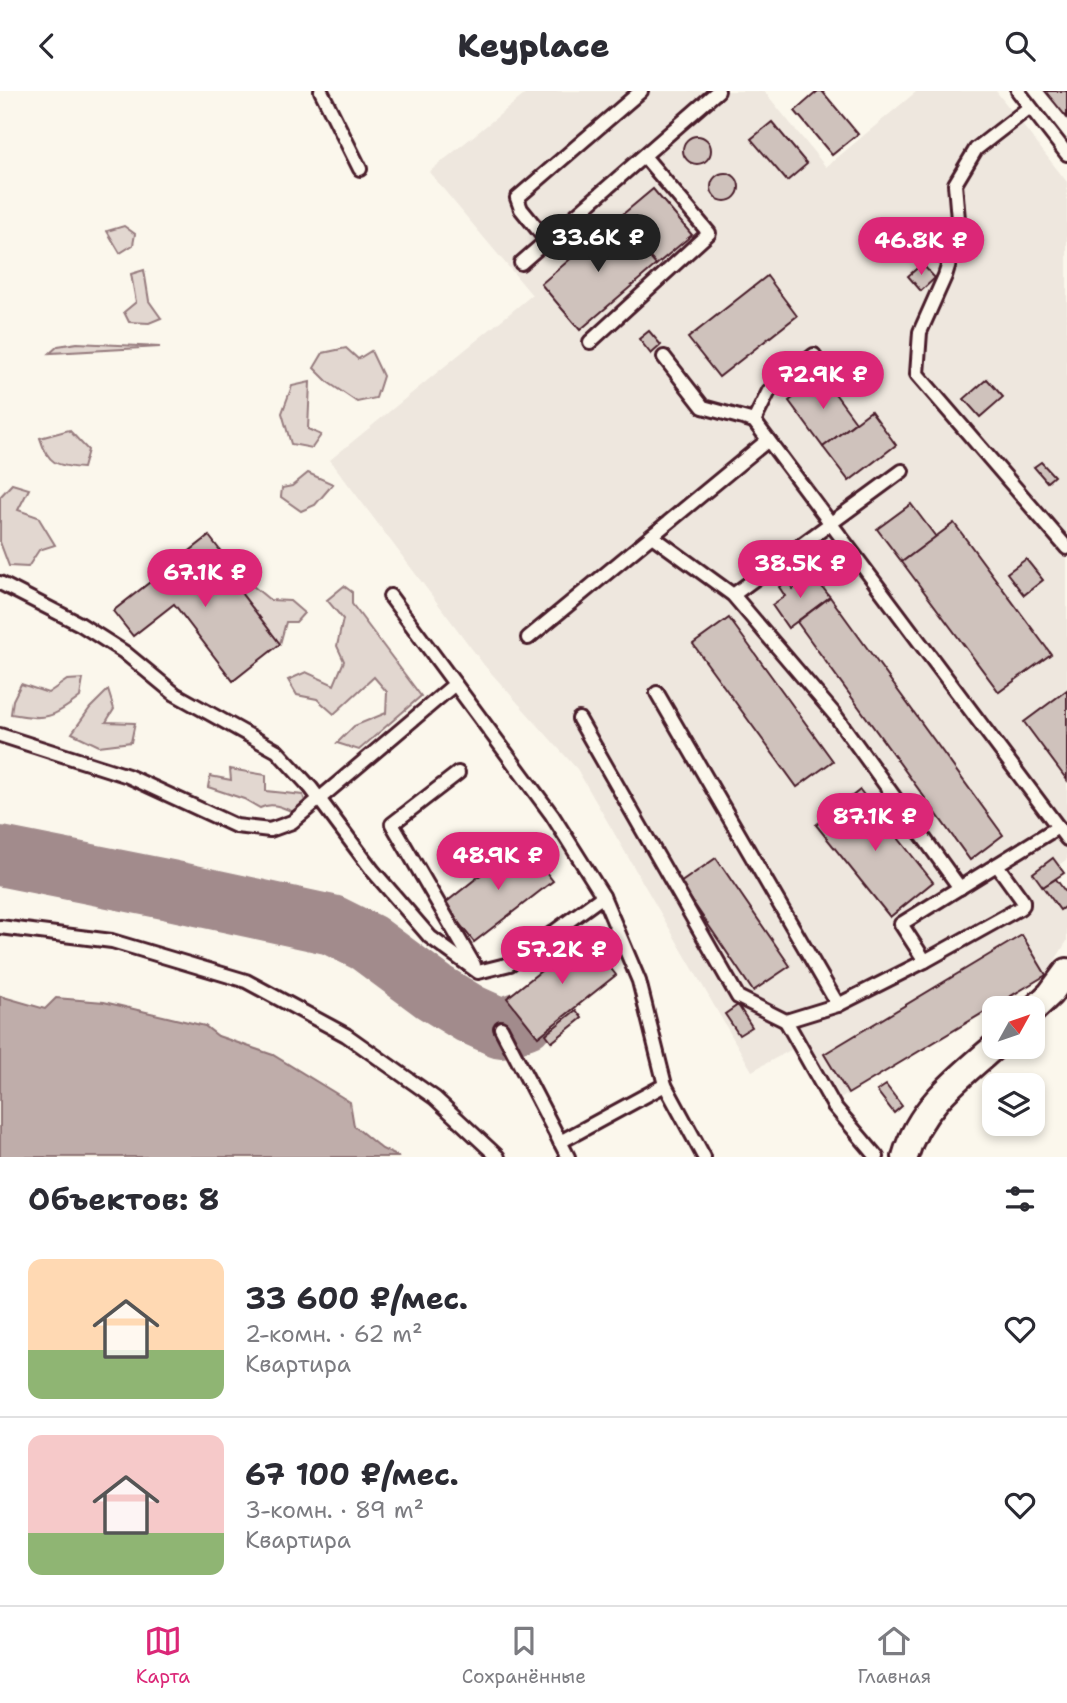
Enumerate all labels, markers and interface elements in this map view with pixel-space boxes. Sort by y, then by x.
text: Keyplace [457,24,610,67]
icon: back [28,27,66,65]
icon: search [1001,27,1039,65]
pin: 33.6K ₽ [533,215,663,274]
pin: 46.8K ₽ [856,218,986,277]
text: 33.6K ₽ [552,222,644,252]
text: 46.8K ₽ [874,225,968,255]
pin: 72.9K ₽ [758,351,888,411]
text: 72.9K ₽ [778,359,868,389]
pin: 38.5K ₽ [735,540,865,600]
text: 38.5K ₽ [754,548,846,578]
pin: 67.1K ₽ [140,549,270,609]
text: 67.1K ₽ [163,557,247,587]
pin: 87.1K ₽ [810,793,940,853]
text: 87.1K ₽ [833,801,917,831]
pin: 48.9K ₽ [433,833,563,892]
text: 48.9K ₽ [453,840,543,870]
pin: 57.2K ₽ [497,927,627,986]
text: 57.2K ₽ [517,934,607,964]
north arrow [982,996,1045,1059]
map controls [982,996,1045,1136]
button: layers [982,1073,1045,1136]
text: Объектов: 8 [28,1179,220,1220]
icon: filters [1001,1180,1039,1218]
text: 33 600 ₽/мес. [245,1278,468,1319]
icon: home [84,1287,168,1371]
icon: heart [1001,1310,1039,1348]
text: 2-комн. · 62 m² [245,1319,423,1349]
text: Квартира [245,1349,351,1379]
text: 67 100 ₽/мес. [245,1454,459,1495]
icon: home [84,1463,168,1547]
icon: heart [1001,1486,1039,1524]
text: 3-комн. · 89 m² [245,1495,424,1525]
text: Квартира [245,1525,351,1555]
tab: Карта [136,1622,190,1689]
tab: Сохранённые [462,1622,586,1689]
tab: Главная [858,1622,931,1689]

